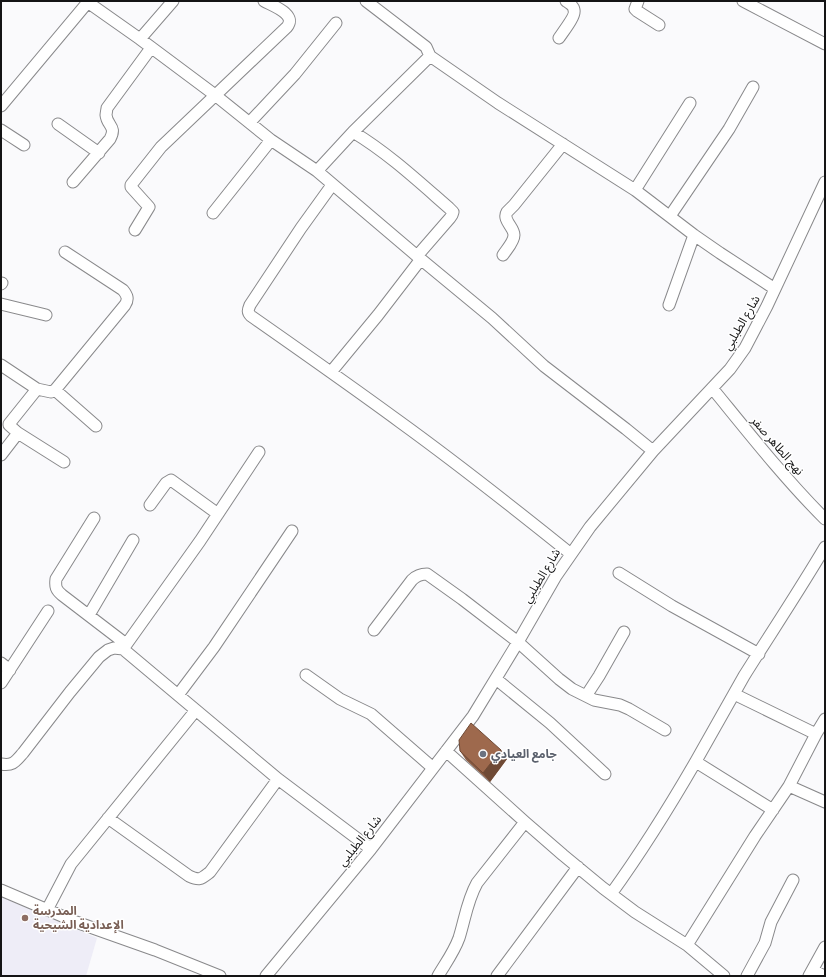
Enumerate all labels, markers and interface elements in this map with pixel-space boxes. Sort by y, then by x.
street label: شارع الطبلبي [719,292,765,354]
street label: نهج الطاهر صفر [746,412,807,479]
street label: شارع الطبلبي [519,545,566,607]
place label: جامع العيادي [491,746,557,763]
marker: جامع العيادي [478,749,488,759]
street label: شارع الطبلبي [334,812,386,871]
place label: المدرسة الإعدادية الشيحية [33,903,124,934]
marker: المدرسة الإعدادية الشيحية [20,913,30,923]

